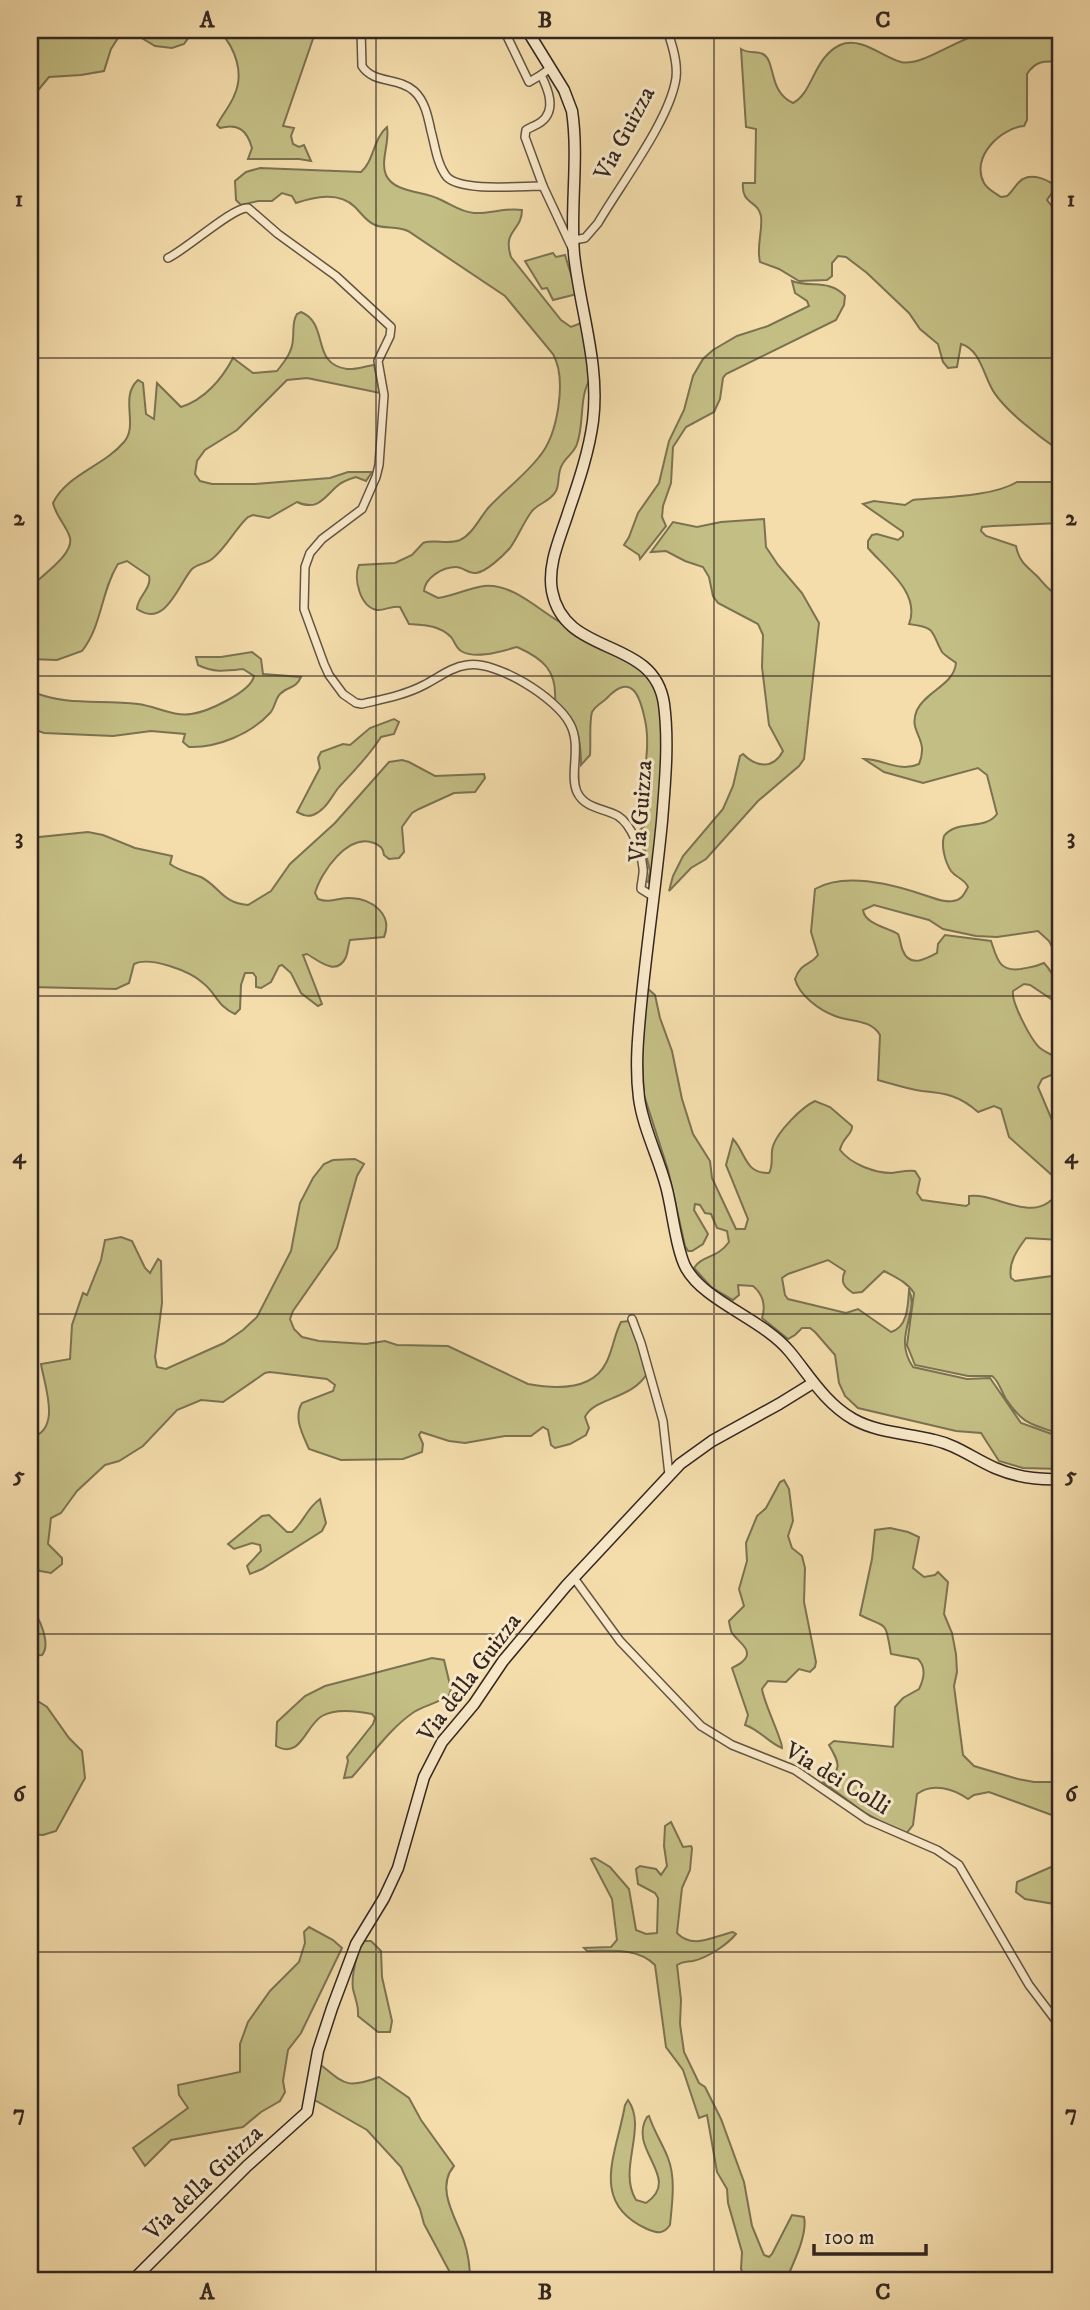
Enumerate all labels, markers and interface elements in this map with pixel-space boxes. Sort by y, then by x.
text: A [199,6,216,35]
text: B [538,6,552,35]
text: C [875,6,891,35]
street label: Via Guizza [587,81,662,186]
text: 1 [15,185,23,214]
text: 1 [1067,185,1075,214]
text: 2 [13,504,25,533]
text: 2 [1065,504,1077,533]
street label: Via Guizza [622,758,660,864]
text: 3 [15,823,23,852]
text: 3 [1067,823,1075,852]
text: 4 [12,1142,27,1171]
text: 4 [1064,1142,1079,1171]
text: 5 [12,1461,25,1490]
text: 5 [1064,1461,1077,1490]
street label: Via della Guizza [411,1607,529,1749]
street label: Via dei Colli [778,1735,896,1822]
text: 6 [13,1780,27,1809]
text: 6 [1065,1780,1079,1809]
text: 7 [13,2099,25,2128]
text: 7 [1065,2099,1077,2128]
street label: Via della Guizza [137,2118,270,2248]
scale bar [814,2212,926,2256]
text: 100 m [824,2225,875,2251]
text: A [199,2278,216,2307]
text: B [538,2278,552,2307]
text: C [875,2278,891,2307]

